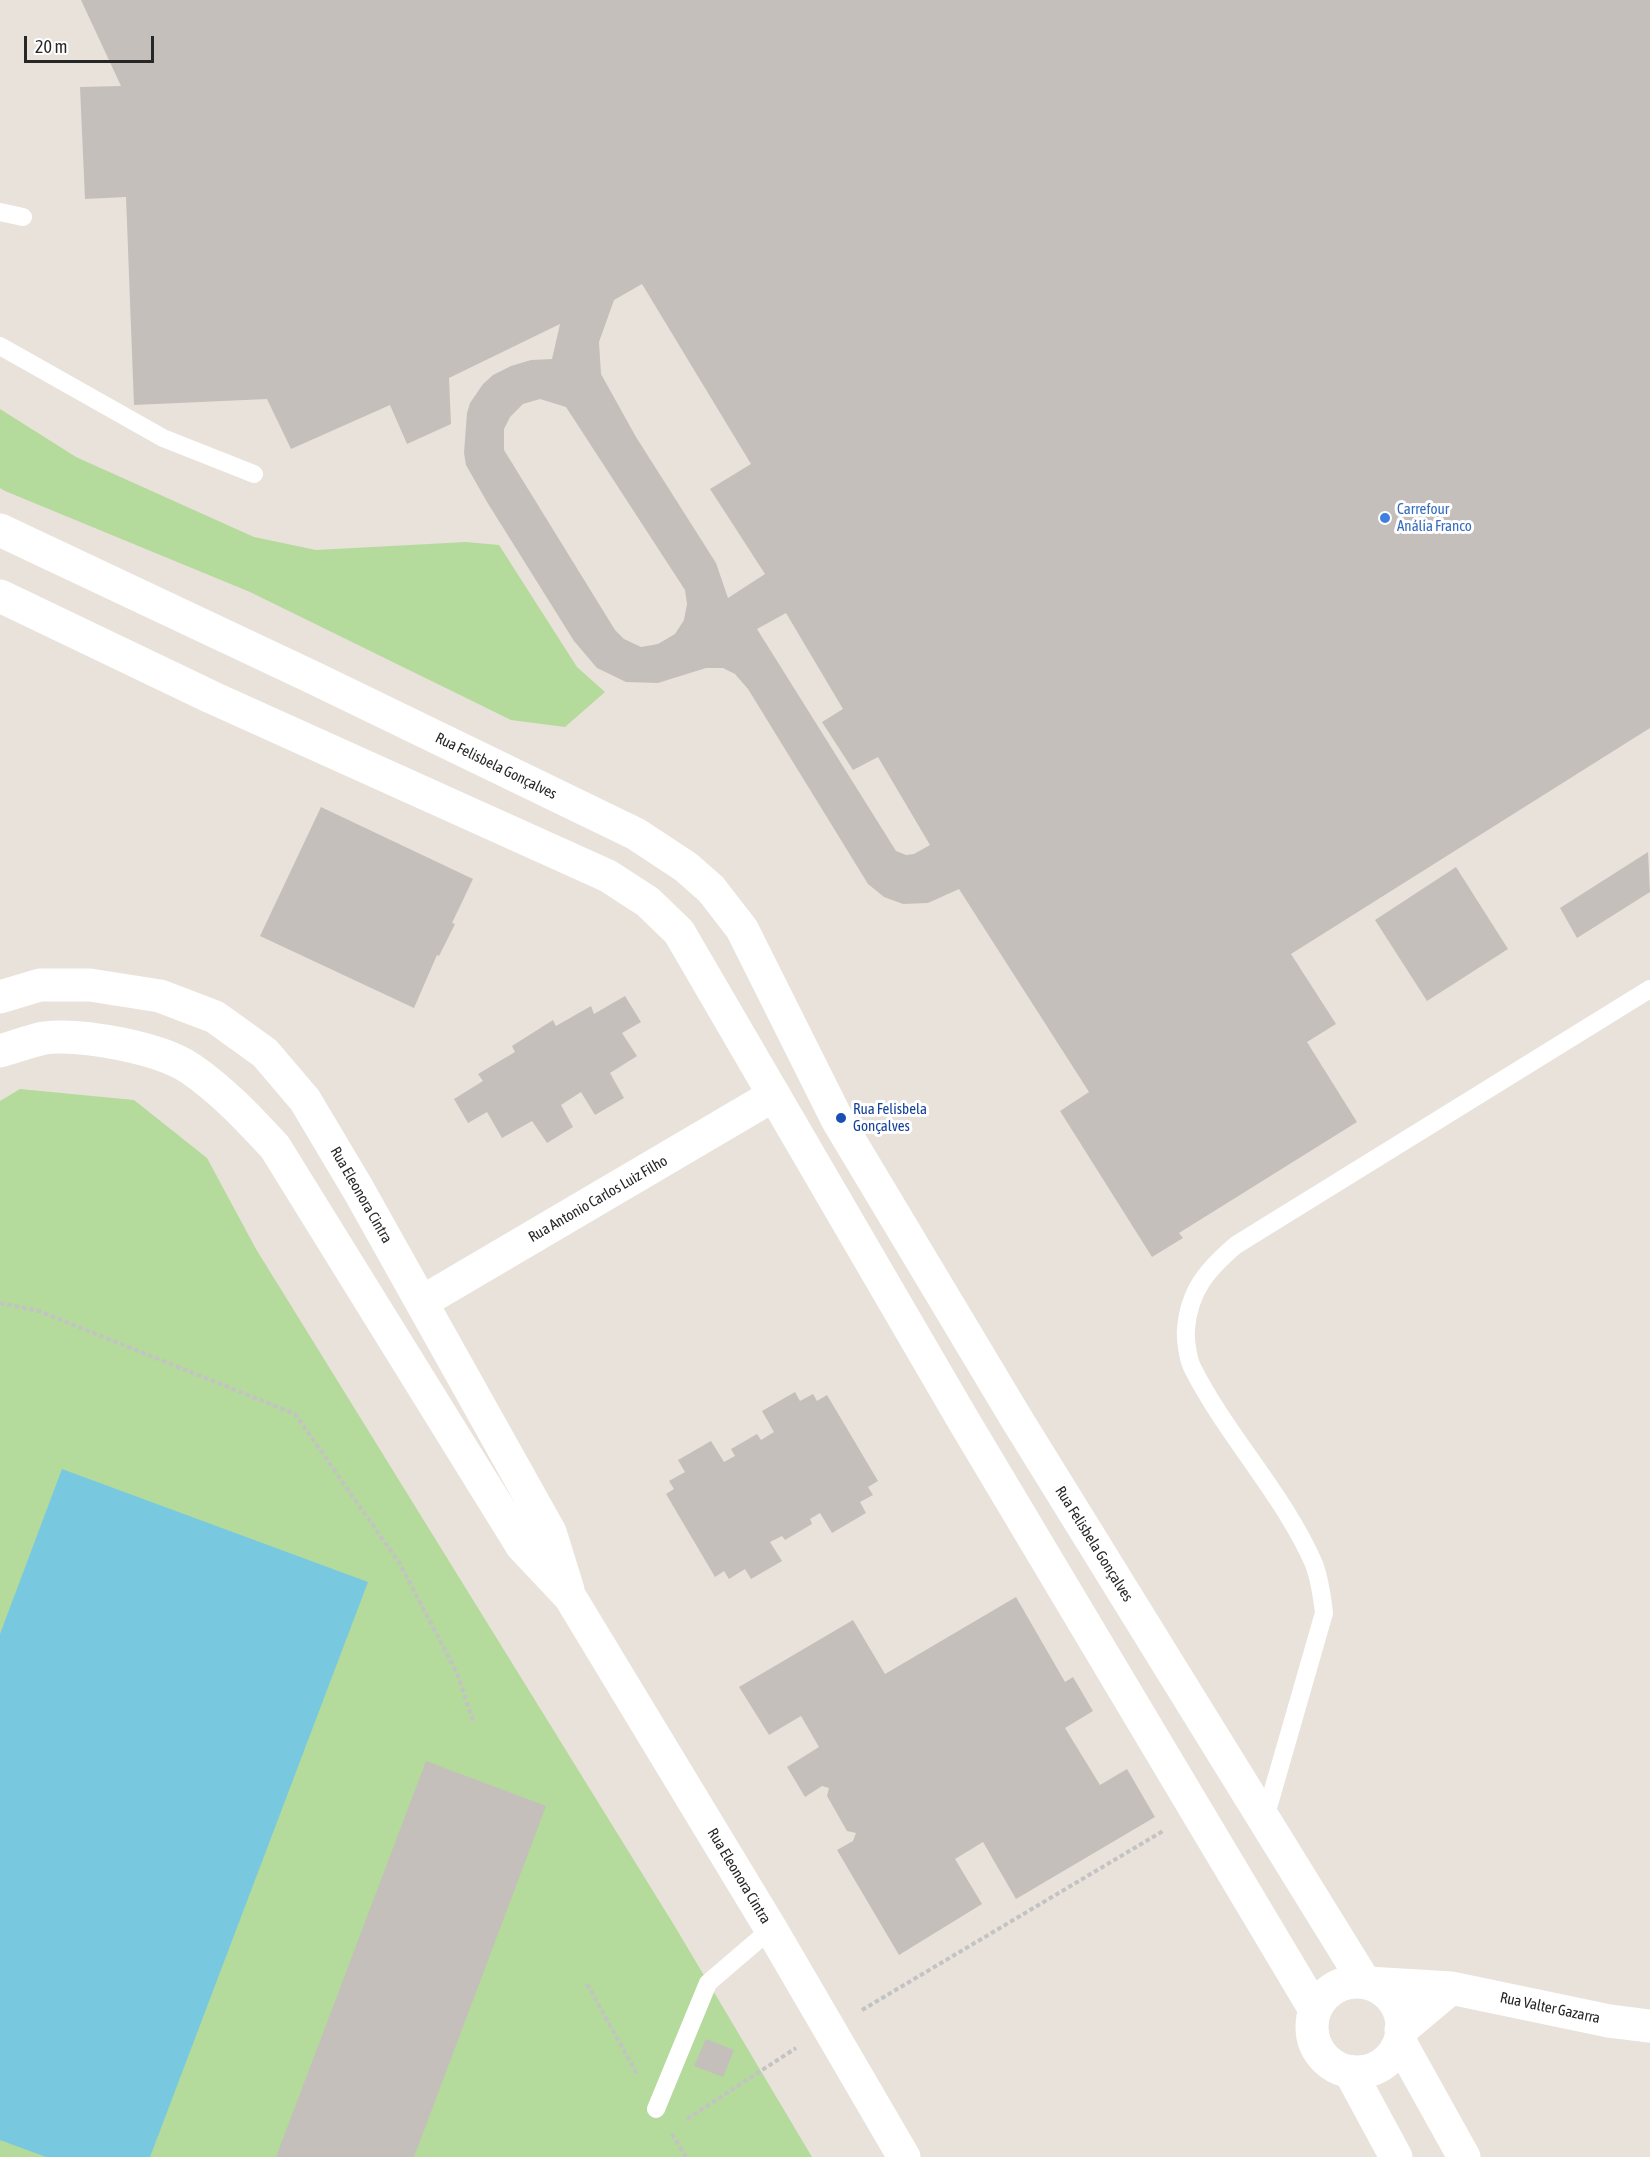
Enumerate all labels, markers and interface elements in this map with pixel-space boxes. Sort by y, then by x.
scale bar [27,24,158,62]
text: 20 m [35,36,67,57]
place label: Carrefour Anália Franco [1397,500,1472,535]
marker: Carrefour Anália Franco [1378,511,1392,525]
street label: Rua Felisbela Gonçalves [432,729,560,803]
place label: Rua Felisbela Gonçalves [853,1100,927,1135]
marker: Rua Felisbela Gonçalves [834,1111,848,1125]
street label: Rua Eleonora Cintra [326,1144,396,1246]
street label: Rua Antonio Carlos Luiz Filho [525,1152,671,1246]
street label: Rua Felisbela Gonçalves [1051,1483,1137,1605]
street label: Rua Eleonora Cintra [703,1825,775,1927]
street label: Rua Valter Gazarra [1498,1989,1602,2027]

